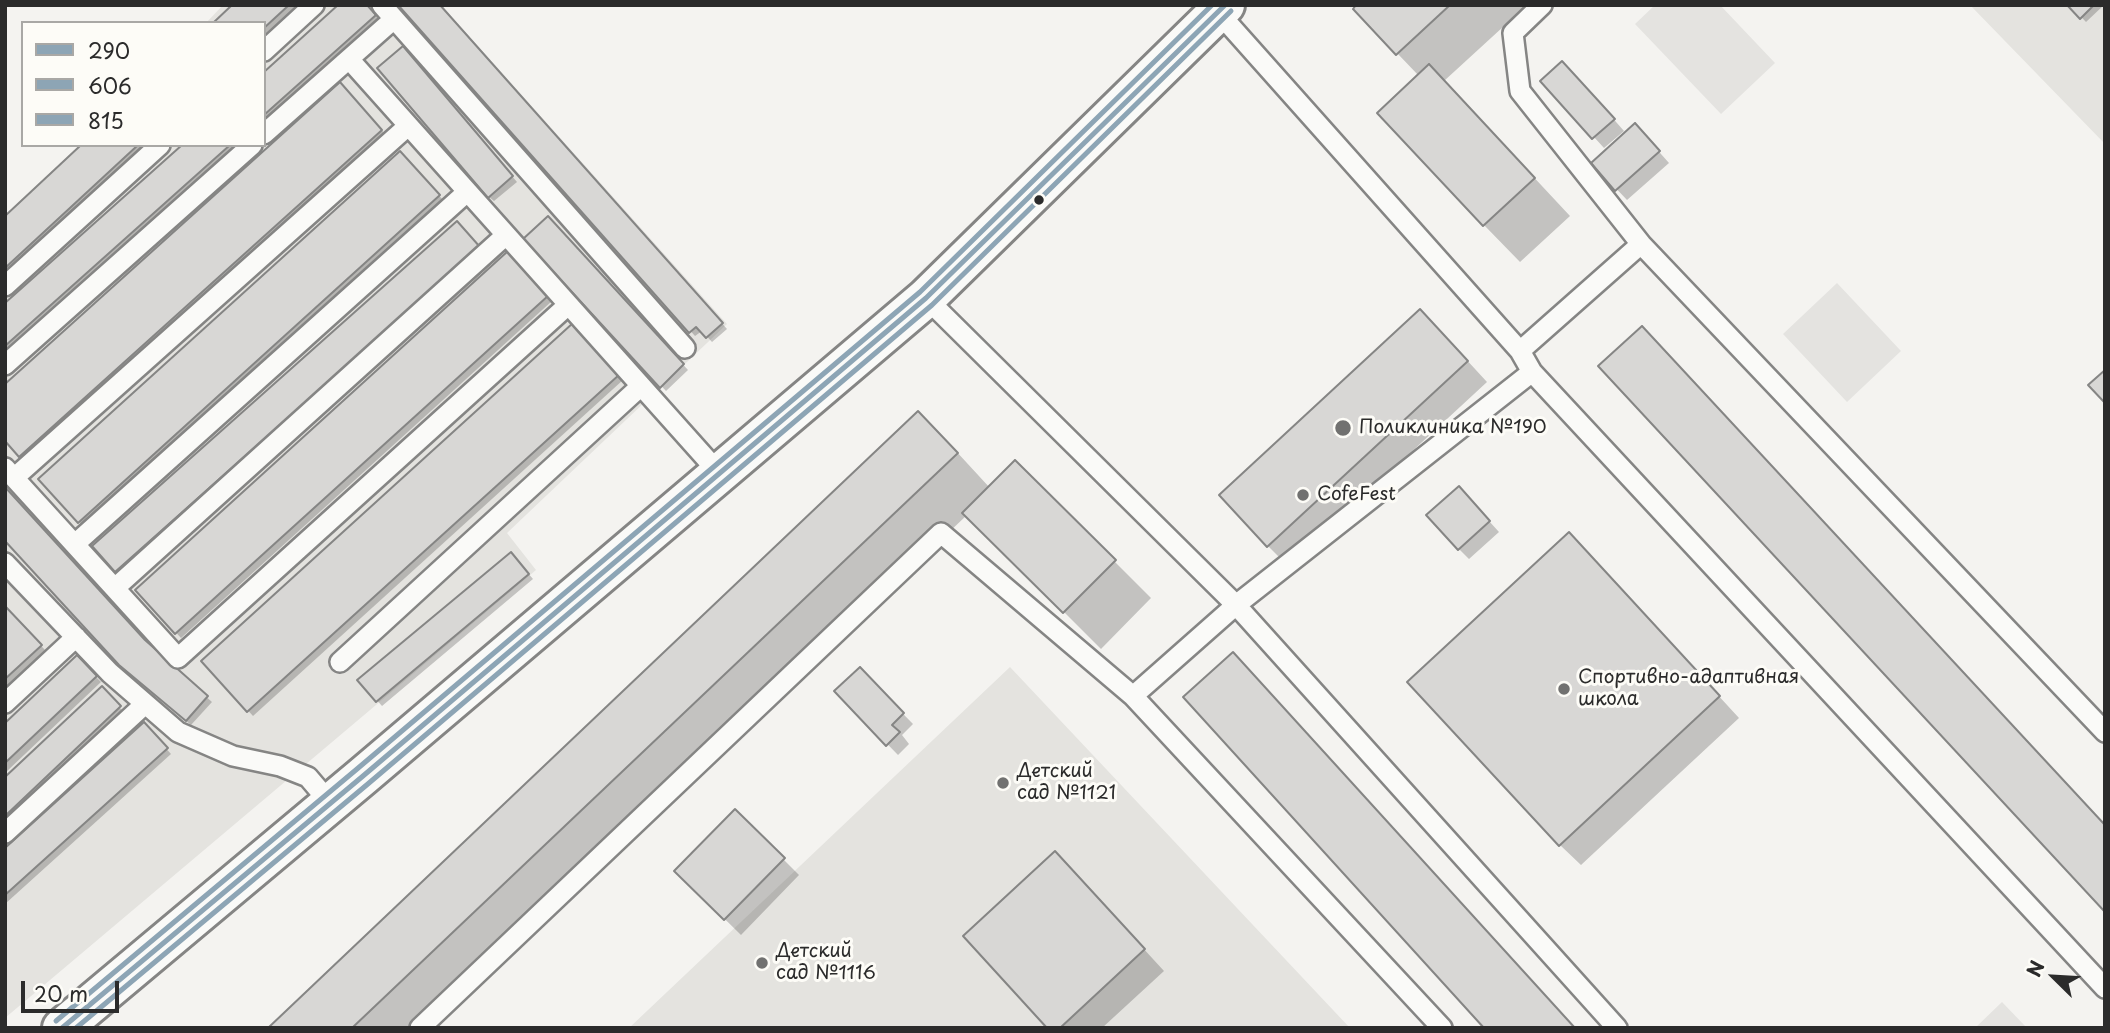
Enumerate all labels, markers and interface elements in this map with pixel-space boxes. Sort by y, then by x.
legend [21,21,266,147]
text: 290 [88,34,130,66]
text: 606 [88,69,132,101]
text: 815 [88,104,124,136]
unlabelled marker [1032,193,1046,207]
place label: Поликлиника №190 [1359,417,1547,439]
marker: Поликлиника №190 [1333,418,1353,438]
place label: CofeFest [1317,484,1396,506]
marker: CofeFest [1295,487,1311,503]
place label: Спортивно-адаптивная школа [1578,667,1799,711]
marker: Спортивно-адаптивная школа [1556,681,1572,697]
place label: Детский сад №1121 [1017,761,1116,805]
marker: Детский сад №1121 [995,775,1011,791]
place label: Детский сад №1116 [776,941,876,985]
north arrow [2019,942,2089,1012]
marker: Детский сад №1116 [754,955,770,971]
text: N [2019,956,2051,981]
scale bar [24,967,122,1011]
text: 20 m [34,977,88,1009]

